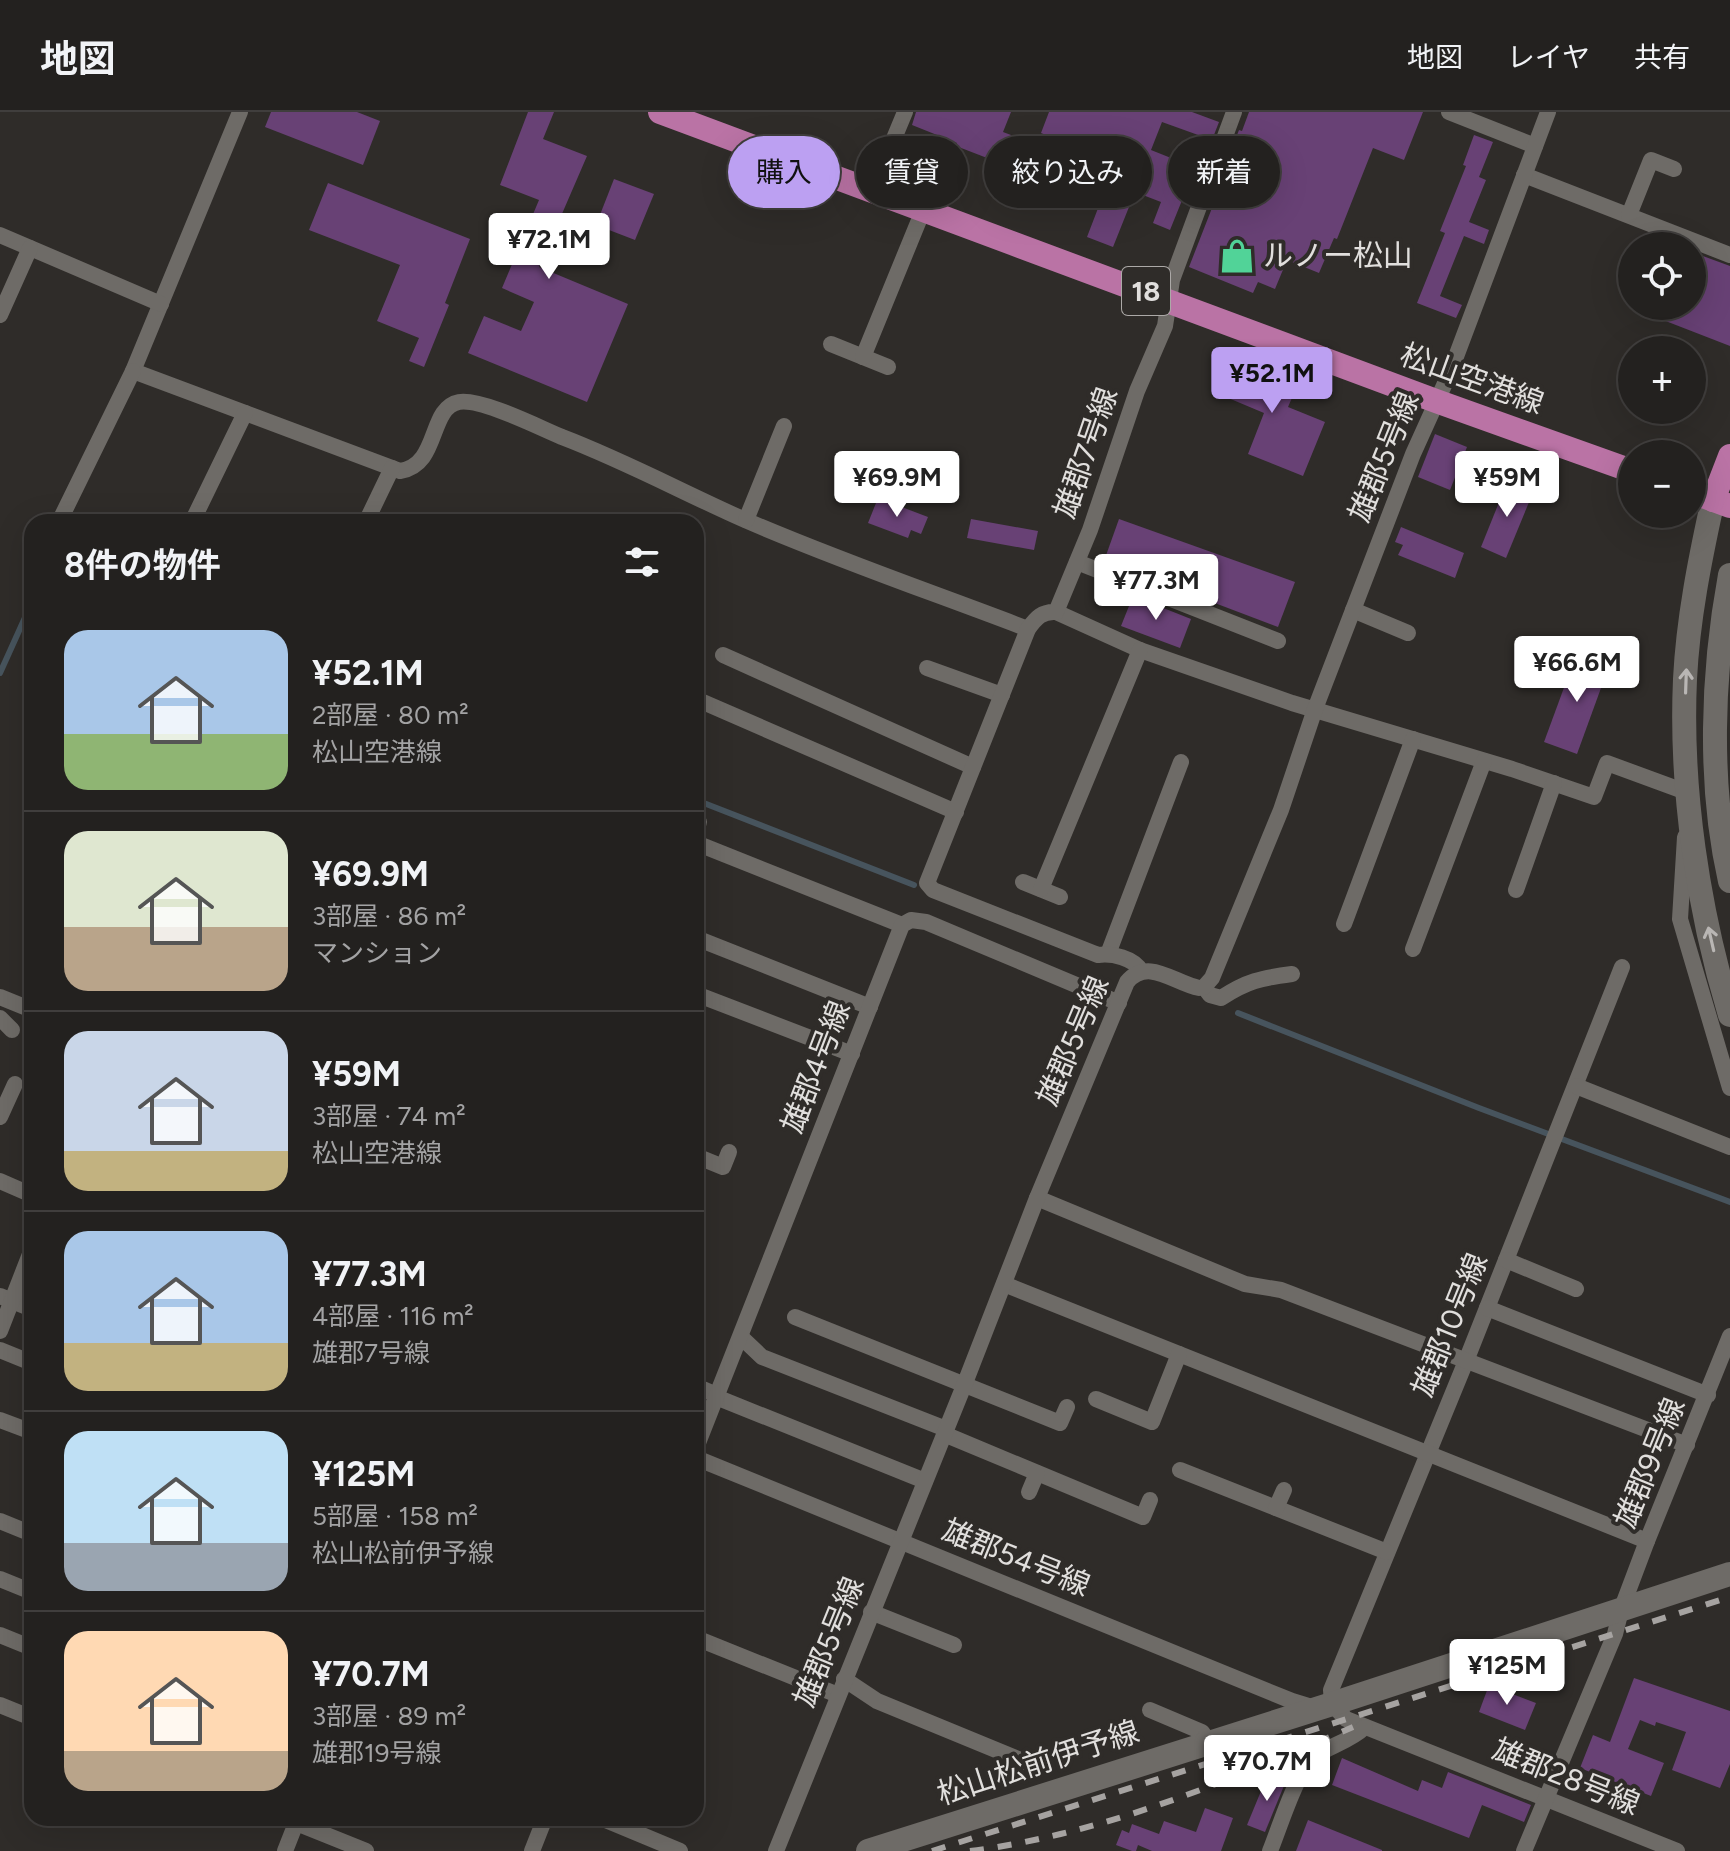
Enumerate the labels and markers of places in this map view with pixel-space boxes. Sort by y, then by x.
pin: ¥72.1M [484,213,614,281]
shop icon: ルノー松山 [1218,237,1256,275]
place label: ルノー松山 [1263,237,1413,274]
pin: ¥52.1M [1207,347,1337,415]
pin: ¥69.9M [832,451,962,519]
pin: ¥59M [1460,451,1554,519]
pin: ¥77.3M [1091,554,1221,622]
pin: ¥66.6M [1512,636,1642,704]
pin: ¥125M [1451,1639,1563,1707]
pin: ¥70.7M [1202,1735,1332,1803]

